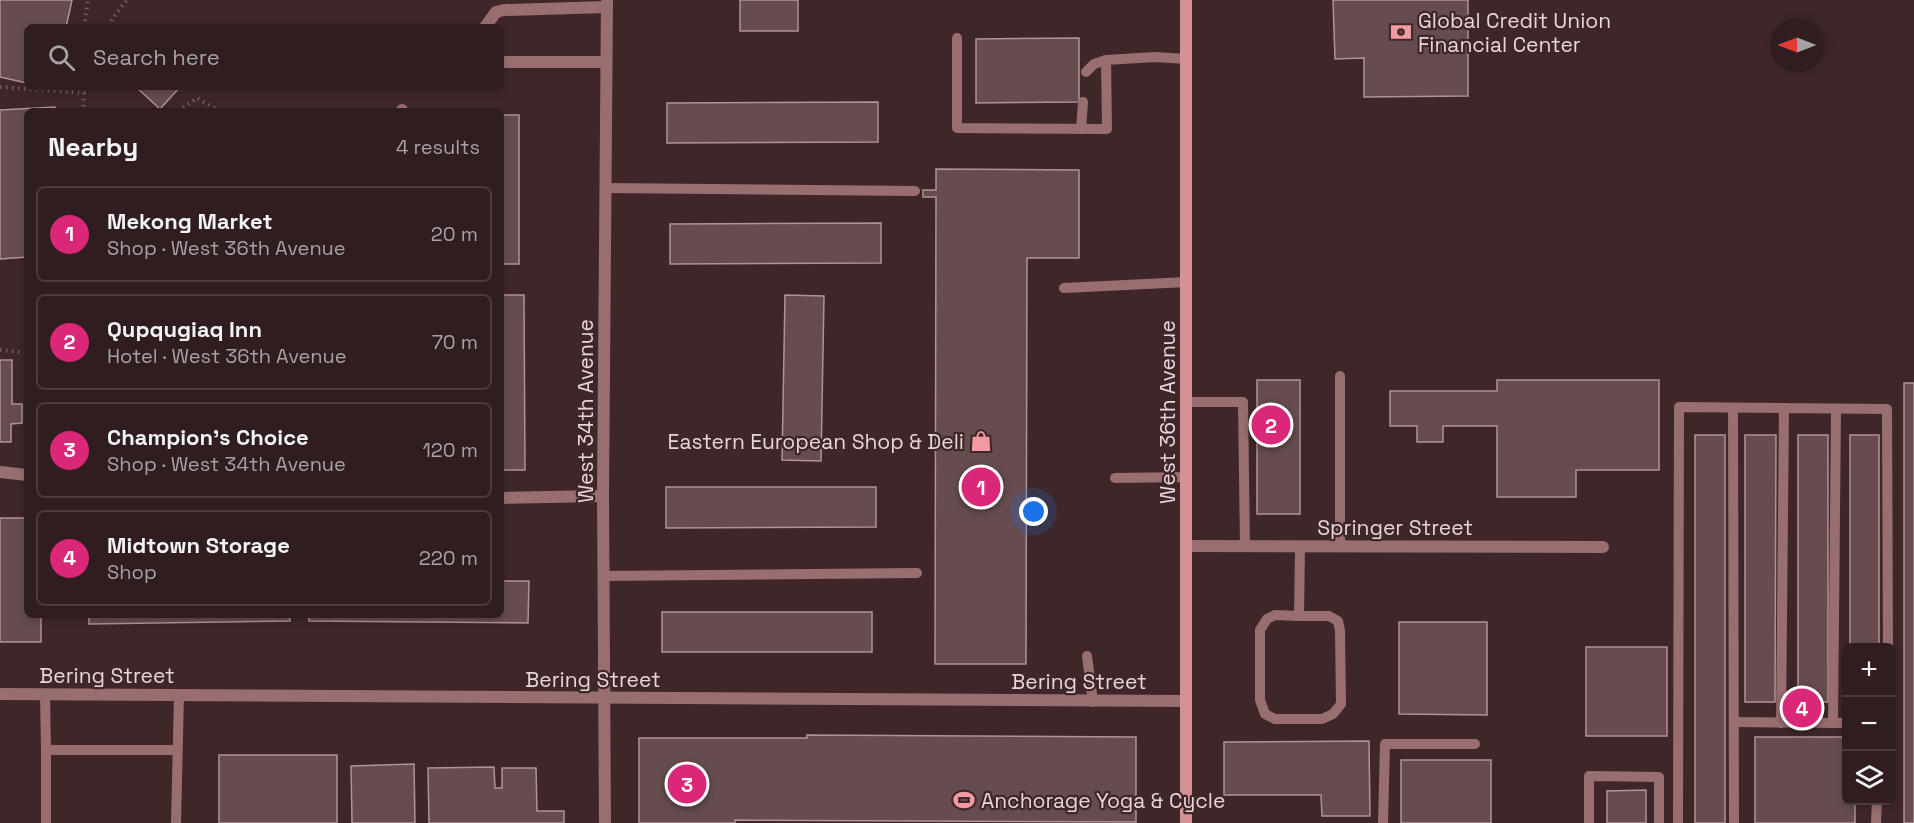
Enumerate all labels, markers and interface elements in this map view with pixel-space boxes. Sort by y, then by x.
place label: Global Credit Union Financial Center [1418,7,1611,58]
north arrow [1770,18,1824,72]
bank icon: Global Credit Union Financial Center [1389,20,1413,44]
search box [24,24,504,90]
icon: search [45,41,78,74]
text: Search here [93,43,220,71]
text: Nearby [48,130,138,164]
text: 4 results [396,134,480,160]
text: Mekong Market [107,207,272,235]
text: 1 [65,221,74,247]
text: 20 m [431,221,478,247]
text: Shop · West 36th Avenue [107,235,346,261]
text: Qupqugiaq Inn [107,315,262,343]
street label: West 34th Avenue [572,319,599,503]
street label: West 36th Avenue [1154,320,1181,504]
text: 2 [64,329,75,355]
text: 70 m [432,329,478,355]
text: Hotel · West 36th Avenue [107,343,347,369]
pin: 2 [1252,402,1290,448]
text: Champion's Choice [107,423,309,451]
place label: Eastern European Shop & Deli [668,428,964,455]
shop icon: Eastern European Shop & Deli [969,429,993,453]
text: 3 [63,437,76,463]
text: 120 m [422,437,478,463]
text: Shop · West 34th Avenue [107,451,346,477]
pin: 1 [962,464,1000,510]
your location [1019,497,1048,526]
street label: Springer Street [1317,514,1473,541]
text: Midtown Storage [107,531,290,559]
text: 4 [63,545,76,571]
text: 220 m [419,545,478,571]
text: Shop [107,559,157,585]
map controls [1842,643,1896,805]
button: + [1842,643,1896,697]
street label: Bering Street [39,662,175,689]
street label: Bering Street [525,666,661,693]
street label: Bering Street [1011,668,1147,695]
pin: 4 [1782,686,1822,730]
button: − [1842,697,1896,751]
button: layers [1842,751,1896,805]
pin: 3 [668,762,706,806]
place label: Anchorage Yoga & Cycle [981,787,1225,814]
sports icon: Anchorage Yoga & Cycle [952,788,976,812]

